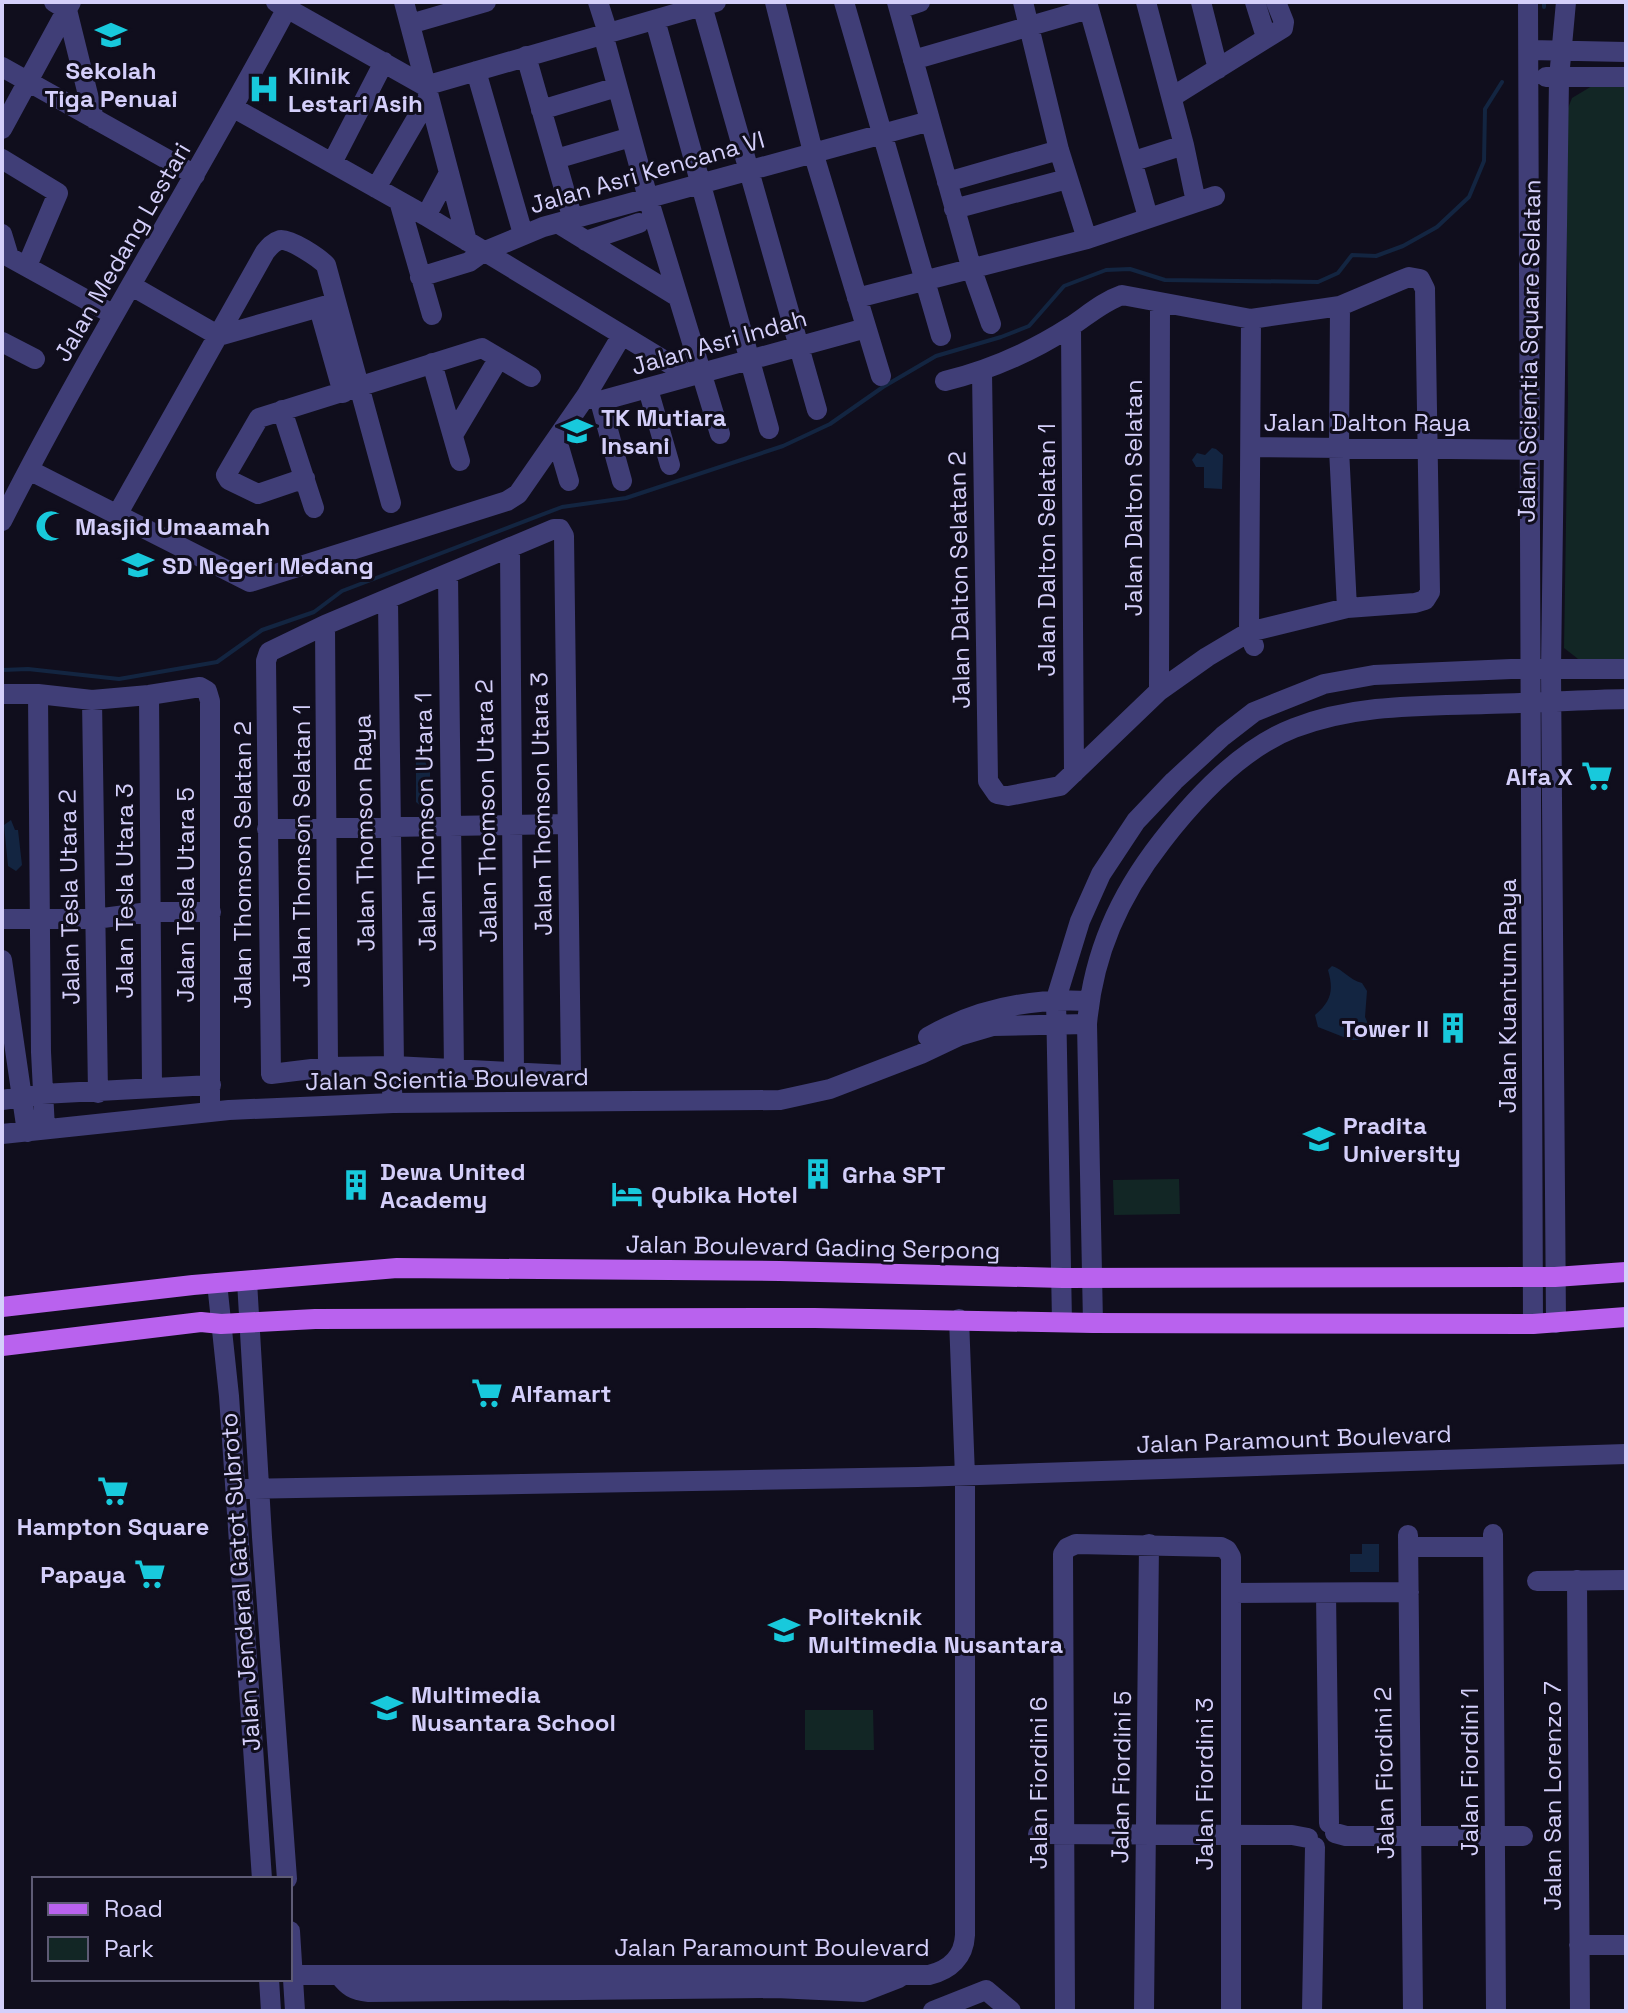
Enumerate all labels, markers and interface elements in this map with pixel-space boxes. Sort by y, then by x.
school or university icon: Sekolah Tiga Penuai [94,18,128,52]
place label: Sekolah Tiga Penuai [44,55,178,114]
place label: Klinik Lestari Asih [288,60,423,119]
hospital icon: Klinik Lestari Asih [247,72,281,106]
street label: Jalan Asri Kencana VI [526,124,768,220]
street label: Jalan Medang Lestari [47,137,197,367]
street label: Jalan Scientia Square Selatan [1511,179,1547,523]
street label: Jalan Asri Indah [628,302,810,382]
street label: Jalan Dalton Selatan [1118,379,1149,617]
place label: TK Mutiara Insani [601,402,727,461]
street label: Jalan Dalton Raya [1263,407,1471,438]
school or university icon: TK Mutiara Insani [560,414,594,448]
street label: Jalan Dalton Selatan 1 [1031,423,1062,677]
street label: Jalan Dalton Selatan 2 [941,451,977,709]
mosque icon: Masjid Umaamah [34,509,68,543]
place label: Masjid Umaamah [75,511,270,542]
school or university icon: SD Negeri Medang [121,548,155,582]
place label: SD Negeri Medang [162,550,374,581]
street label: Jalan Thomson Utara 3 [523,672,559,936]
street label: Jalan Thomson Utara 2 [468,679,504,943]
street label: Jalan Thomson Utara 1 [407,692,443,952]
street label: Jalan Thomson Selatan 1 [286,704,317,988]
street label: Jalan Thomson Raya [346,714,382,952]
street label: Jalan Thomson Selatan 2 [227,721,258,1009]
supermarket icon: Alfa X [1580,759,1614,793]
place label: Alfa X [1506,761,1573,792]
street label: Jalan Tesla Utara 3 [109,783,140,999]
street label: Jalan Tesla Utara 5 [170,787,201,1003]
street label: Jalan Tesla Utara 2 [52,789,86,1005]
street label: Jalan Kuantum Raya [1492,878,1523,1113]
building icon: Tower II [1436,1011,1470,1045]
place label: Tower II [1342,1013,1429,1044]
street label: Jalan Scientia Boulevard [305,1061,589,1097]
place label: Pradita University [1343,1110,1461,1169]
school or university icon: Pradita University [1302,1122,1336,1156]
place label: Dewa United Academy [380,1156,526,1215]
building icon: Grha SPT [801,1157,835,1191]
place label: Grha SPT [842,1159,945,1190]
building icon: Dewa United Academy [339,1168,373,1202]
hotel icon: Qubika Hotel [610,1177,644,1211]
place label: Qubika Hotel [651,1179,798,1210]
street label: Jalan Boulevard Gading Serpong [625,1228,1001,1266]
supermarket icon: Alfamart [470,1376,504,1410]
place label: Alfamart [511,1378,612,1409]
street label: Jalan Jenderal Gatot Subroto [213,1412,267,1752]
street label: Jalan Paramount Boulevard [1136,1418,1452,1460]
supermarket icon: Hampton Square [96,1474,130,1508]
place label: Hampton Square [17,1511,209,1542]
supermarket icon: Papaya [133,1557,167,1591]
place label: Papaya [40,1559,126,1590]
place label: Politeknik Multimedia Nusantara [808,1601,1063,1660]
school or university icon: Politeknik Multimedia Nusantara [767,1613,801,1647]
place label: Multimedia Nusantara School [411,1679,616,1738]
street label: Jalan San Lorenzo 7 [1537,1681,1568,1911]
street label: Jalan Fiordini 2 [1367,1686,1401,1860]
street label: Jalan Fiordini 1 [1454,1688,1485,1856]
street label: Jalan Fiordini 5 [1104,1690,1138,1864]
school or university icon: Multimedia Nusantara School [370,1691,404,1725]
street label: Jalan Fiordini 6 [1023,1696,1054,1870]
street label: Jalan Fiordini 3 [1189,1698,1220,1870]
legend [32,1877,292,1981]
text: Road [104,1893,163,1924]
street label: Jalan Paramount Boulevard [614,1932,930,1963]
text: Park [104,1933,154,1964]

